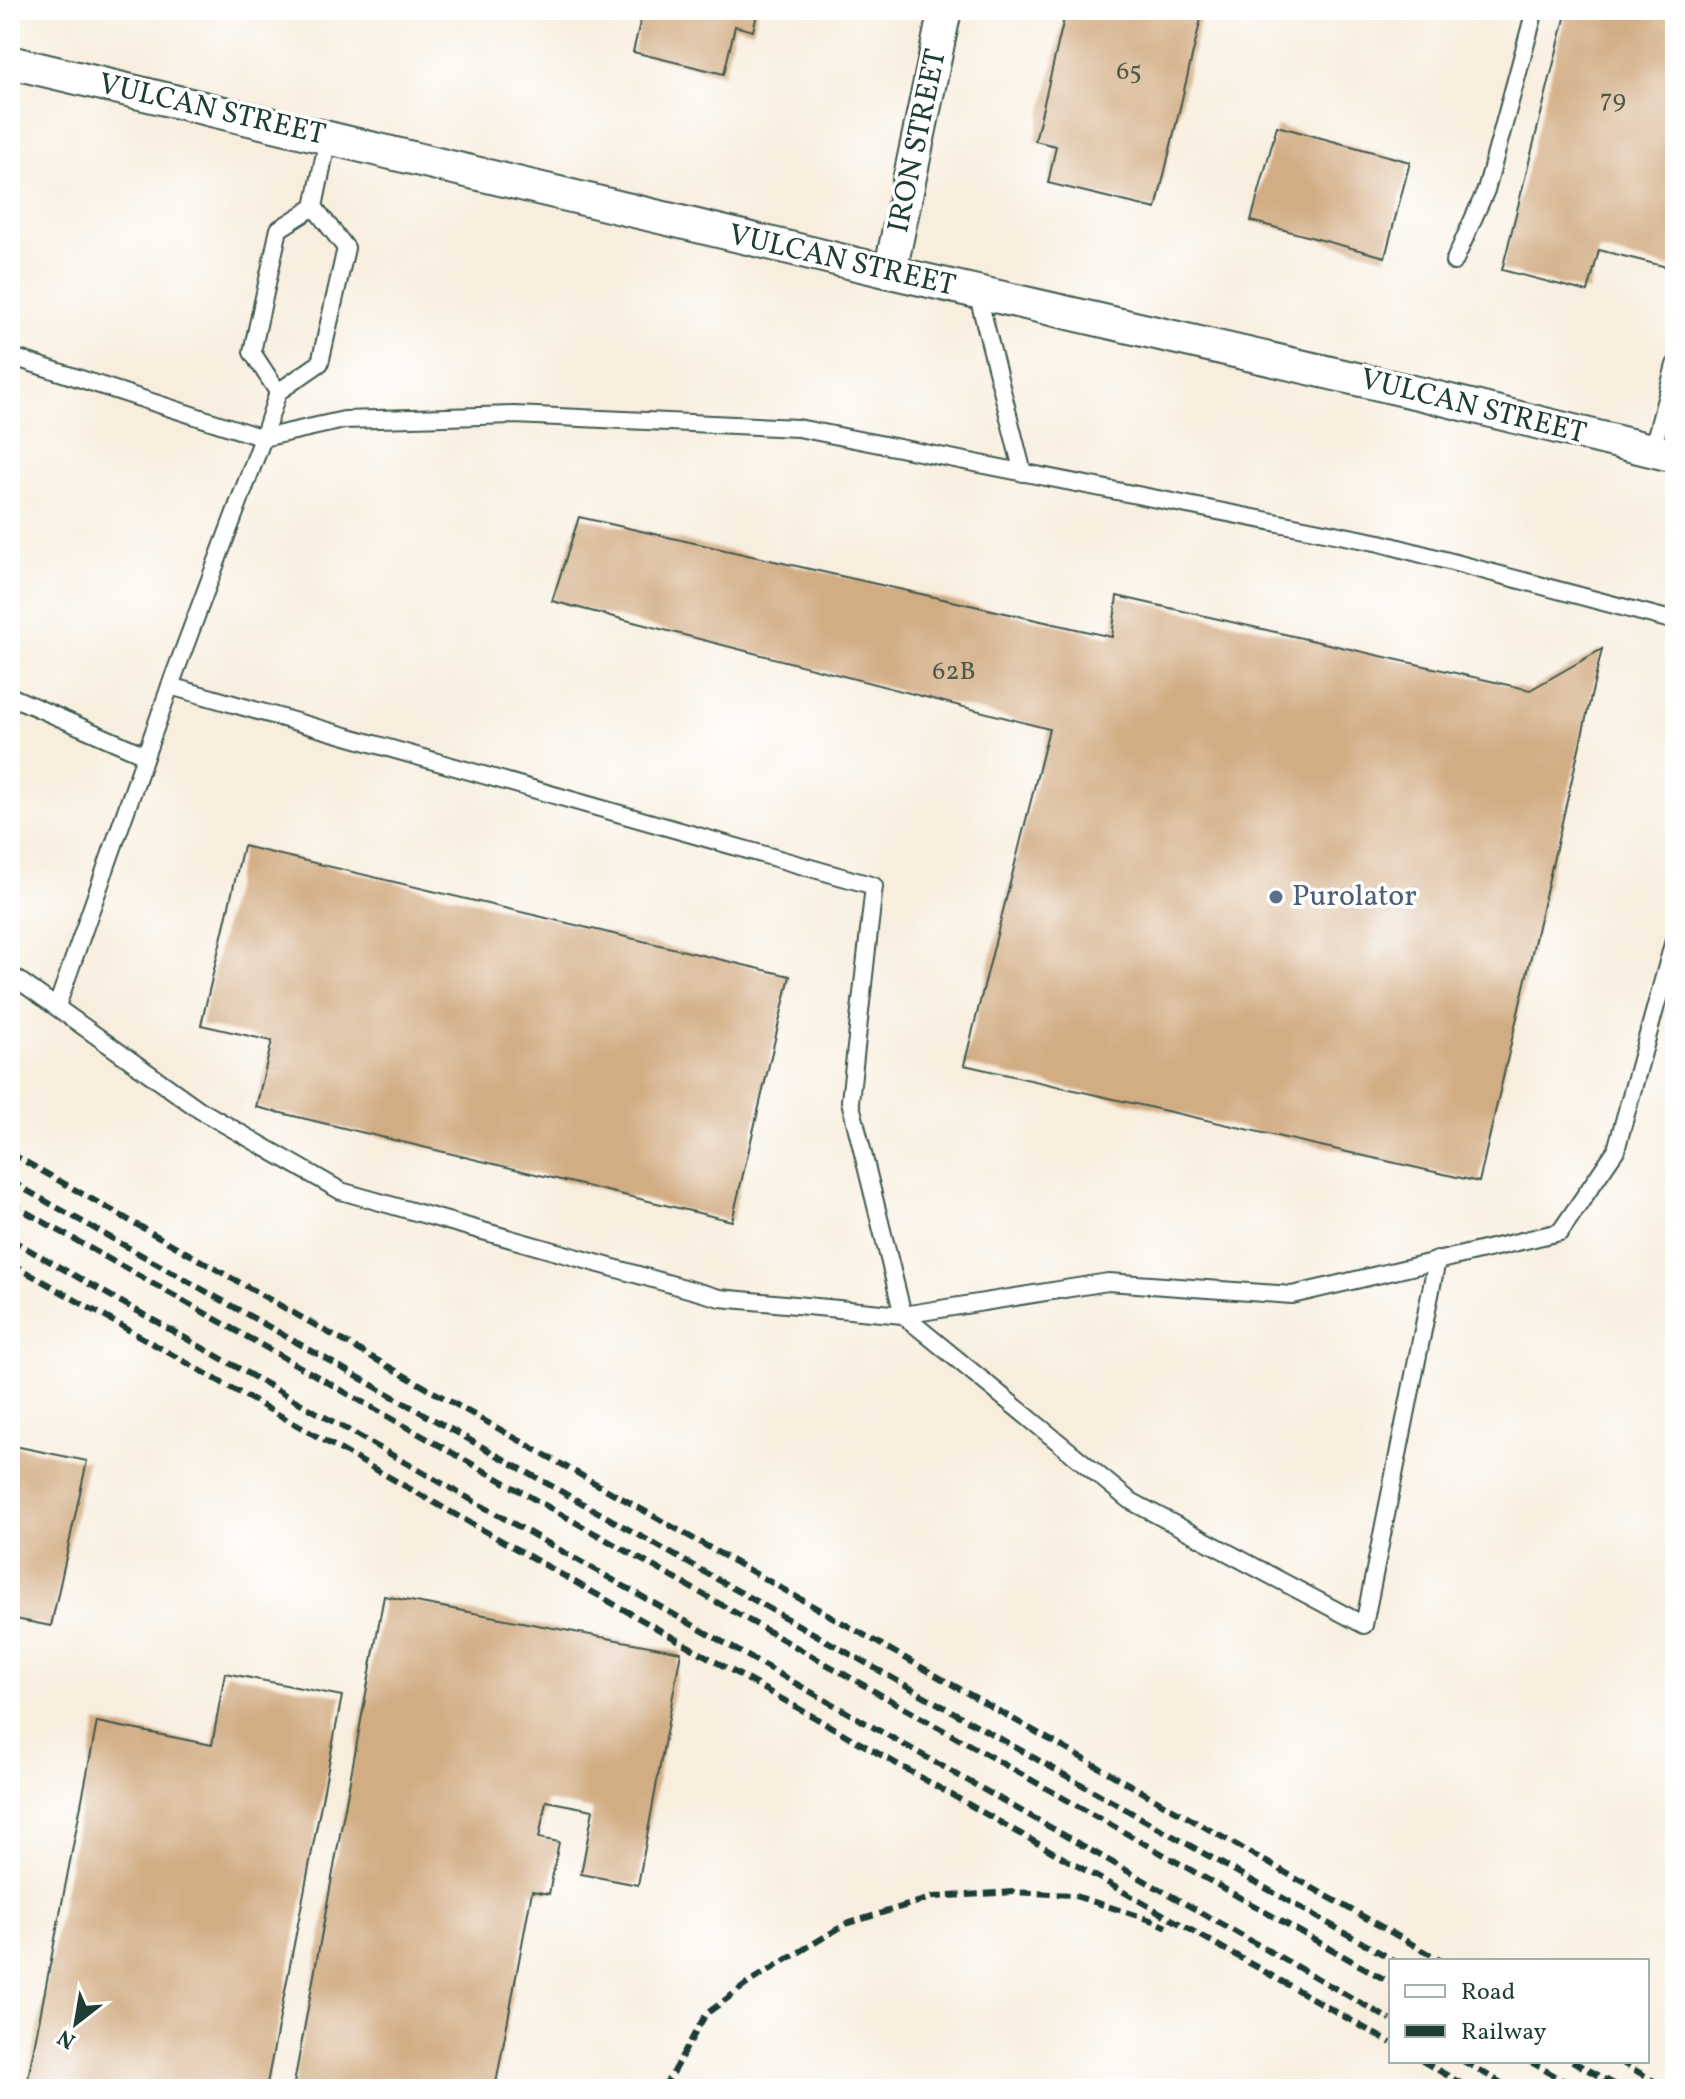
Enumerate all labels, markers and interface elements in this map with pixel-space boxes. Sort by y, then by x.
street label: IRON STREET [878,45,958,237]
house number: 65 [1116,54,1142,90]
street label: VULCAN STREET [94,63,330,157]
house number: 79 [1600,82,1626,118]
street label: VULCAN STREET [724,214,960,308]
street label: VULCAN STREET [1356,359,1590,455]
house number: 62B [932,654,976,690]
place label: Purolator [1292,876,1417,918]
marker: Purolator [1267,888,1285,906]
legend [1389,1959,1649,2063]
text: Road [1461,1976,1515,2010]
north arrow [36,1983,116,2063]
text: Railway [1461,2016,1547,2050]
text: N [52,2021,82,2055]

